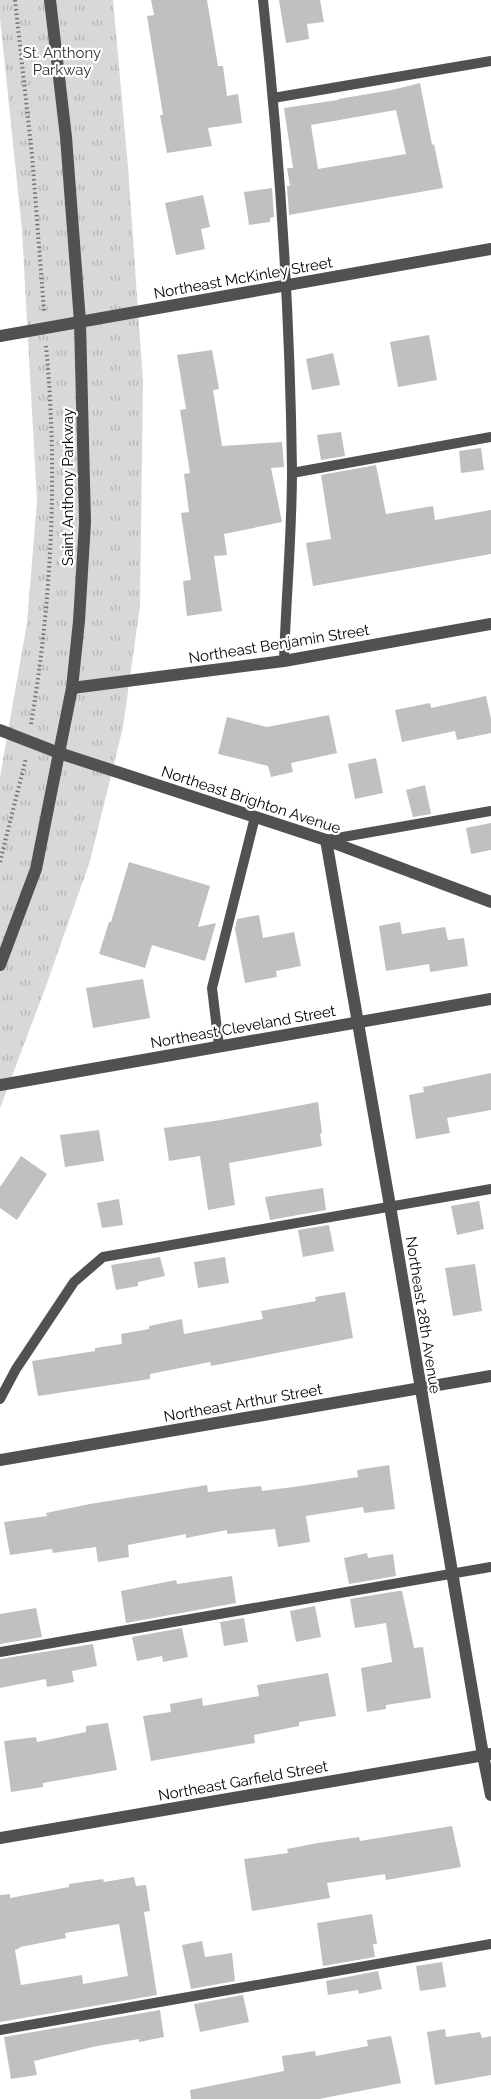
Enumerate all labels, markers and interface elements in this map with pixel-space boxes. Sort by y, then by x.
park label: St. Anthony Parkway [23,44,101,79]
street label: Northeast McKinley Street [152,253,334,303]
street label: Saint Anthony Parkway [59,408,77,566]
street label: Northeast Benjamin Street [187,621,371,667]
street label: Northeast Brighton Avenue [159,762,343,838]
street label: Northeast Cleveland Street [149,1002,337,1052]
street label: Northeast 28th Avenue [402,1235,444,1395]
street label: Northeast Arthur Street [162,1380,324,1426]
street label: Northeast Garfield Street [157,1757,329,1805]

